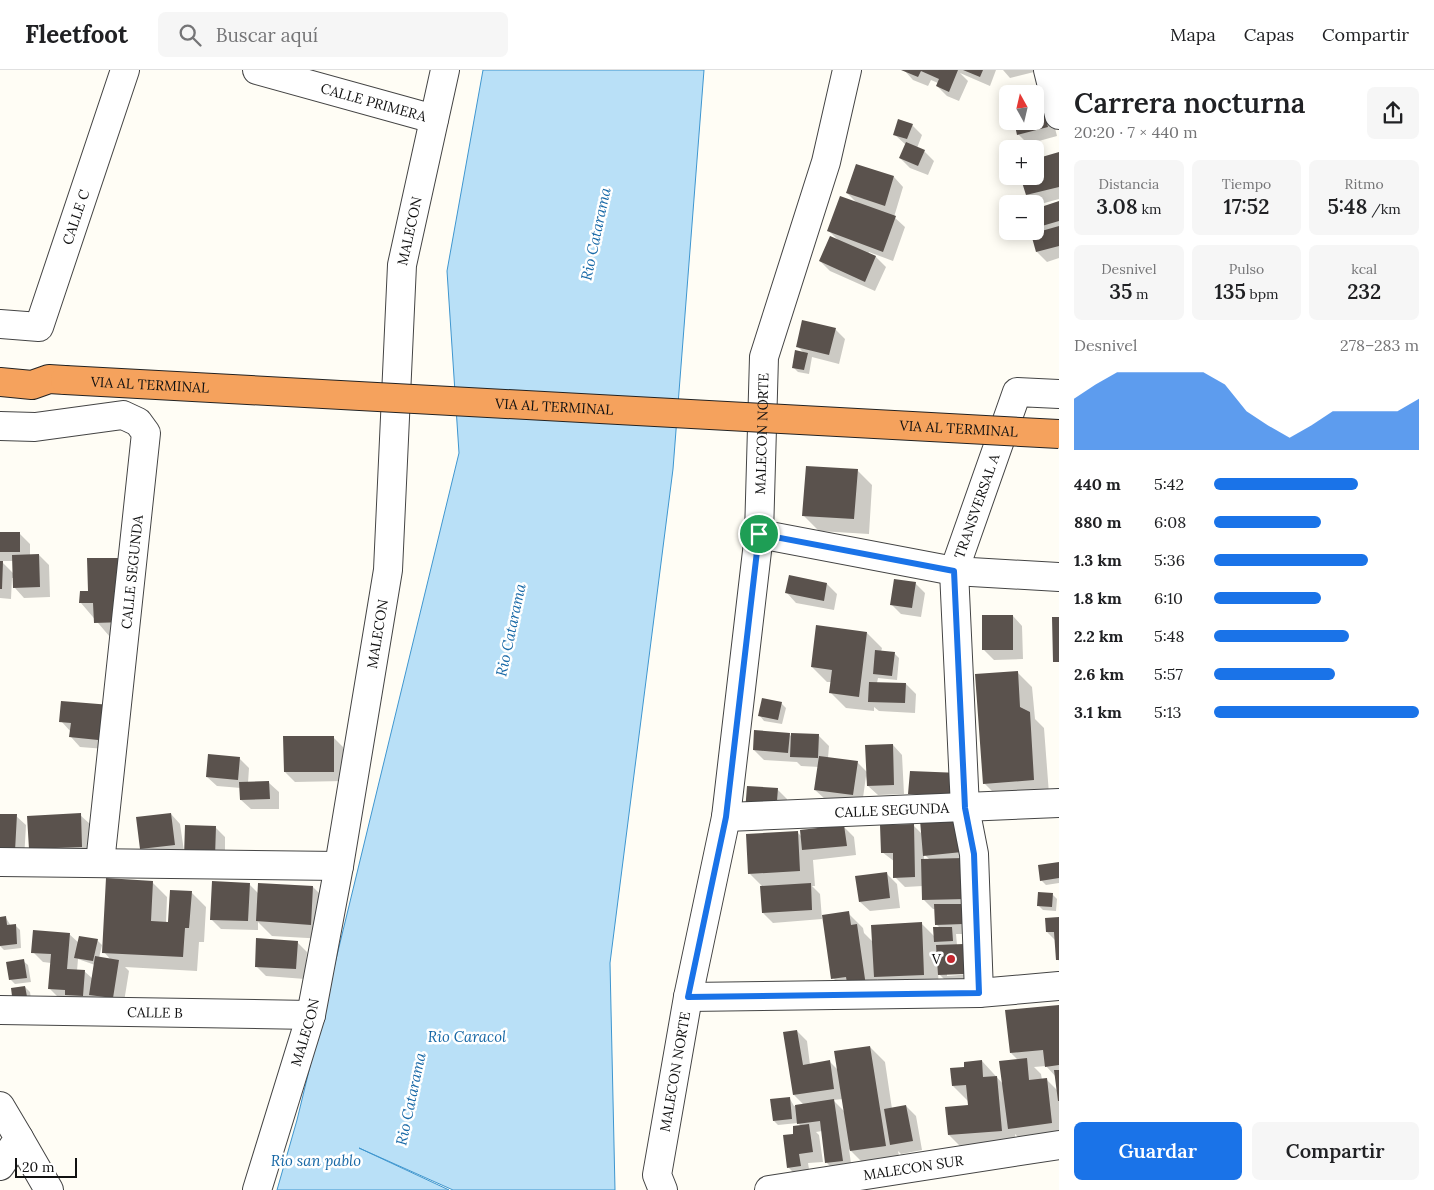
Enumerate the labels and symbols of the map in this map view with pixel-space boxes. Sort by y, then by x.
street label: CALLE PRIMERA [319,79,429,126]
north arrow [999,85,1044,130]
water label: Rio Catarama [576,185,615,282]
street label: CALLE C [58,187,93,247]
street label: MALECON [393,195,426,267]
street label: VIA AL TERMINAL [89,372,209,397]
street label: MALECON NORTE [751,372,773,495]
street label: VIA AL TERMINAL [494,394,614,419]
street label: VIA AL TERMINAL [898,416,1018,441]
street label: TRANSVERSAL A [950,451,1004,561]
pin [738,513,780,555]
street label: CALLE SEGUNDA [117,514,147,630]
water label: Rio Catarama [491,581,530,678]
street label: MALECON [363,598,392,670]
street label: CALLE SEGUNDA [834,799,950,821]
place label: V [931,950,942,968]
marker: V [945,953,957,965]
street label: MALECON [287,996,323,1068]
street label: CALLE B [127,1003,183,1022]
street label: MALECON NORTE [656,1010,694,1133]
water label: Rio Caracol [428,1027,507,1046]
water label: Rio Catarama [391,1050,430,1147]
water label: Rio san pablo [271,1151,361,1170]
street label: MALECON SUR [862,1151,965,1184]
scale bar [15,1155,78,1178]

